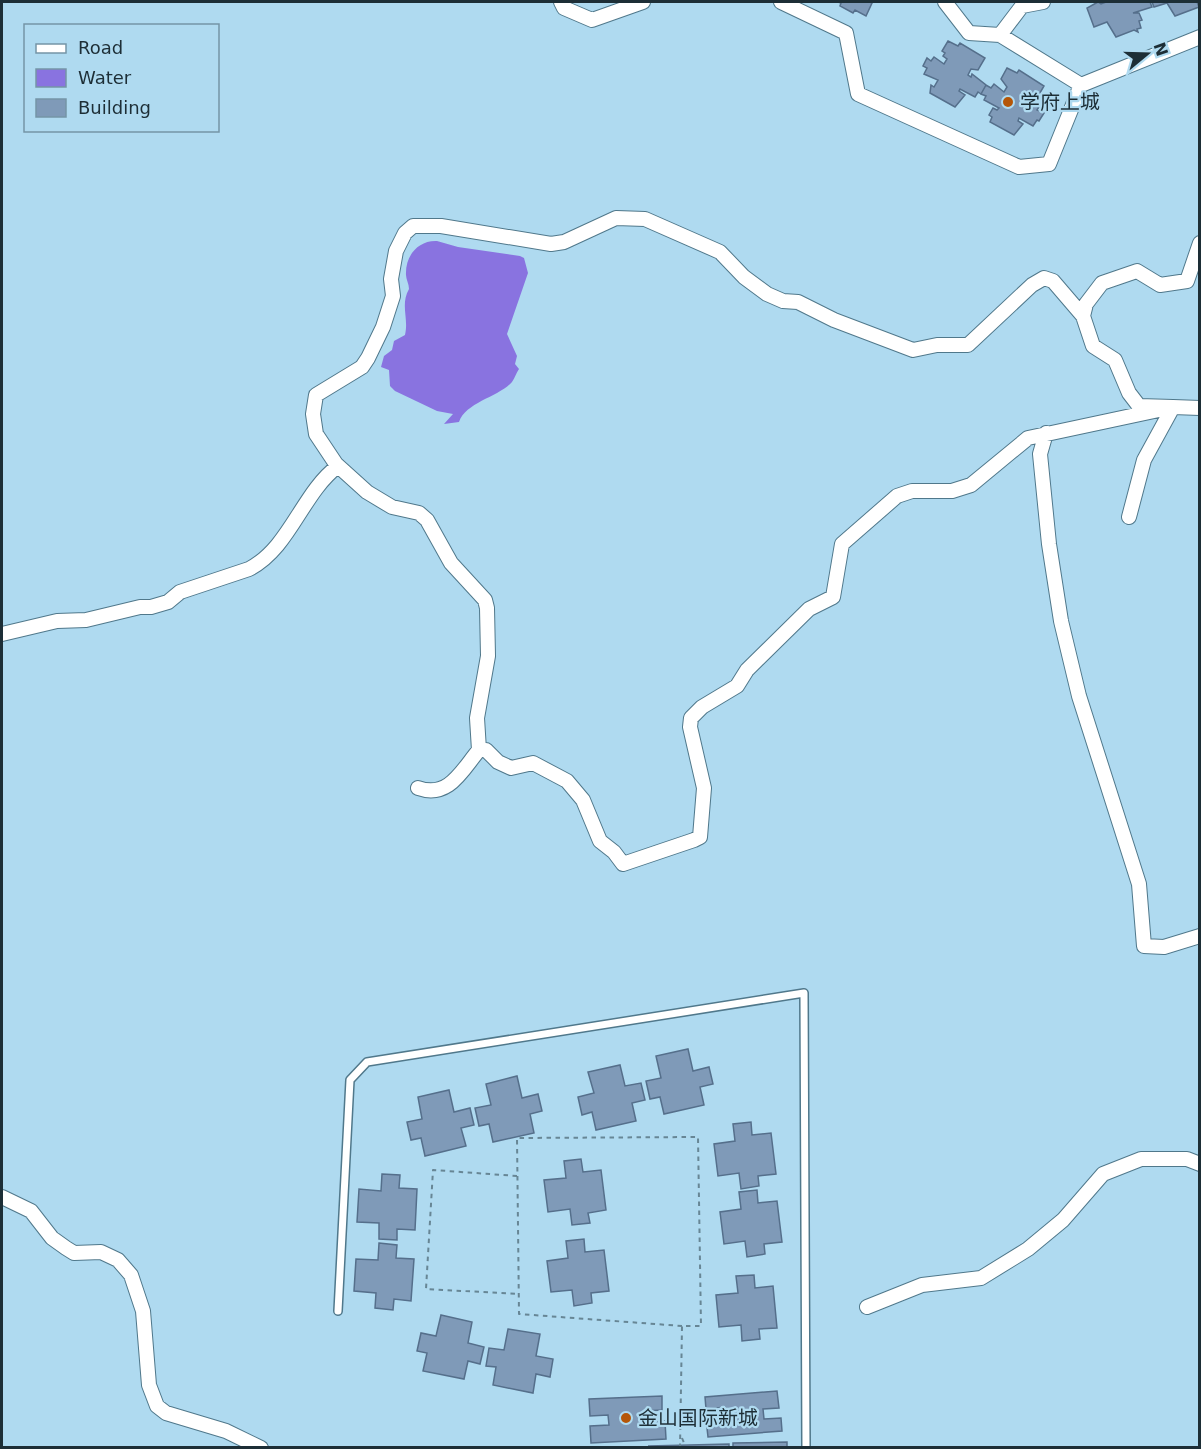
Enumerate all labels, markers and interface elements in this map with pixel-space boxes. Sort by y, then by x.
legend [24,24,219,132]
north arrow [1117,24,1177,84]
text: Road [78,37,123,58]
text: N [1150,40,1172,59]
text: Water [78,67,132,88]
place label: 学府上城 [1020,90,1100,114]
marker: 学府上城 [1001,95,1015,109]
text: Building [78,97,151,118]
place label: 金山国际新城 [638,1406,758,1430]
marker: 金山国际新城 [619,1411,633,1425]

